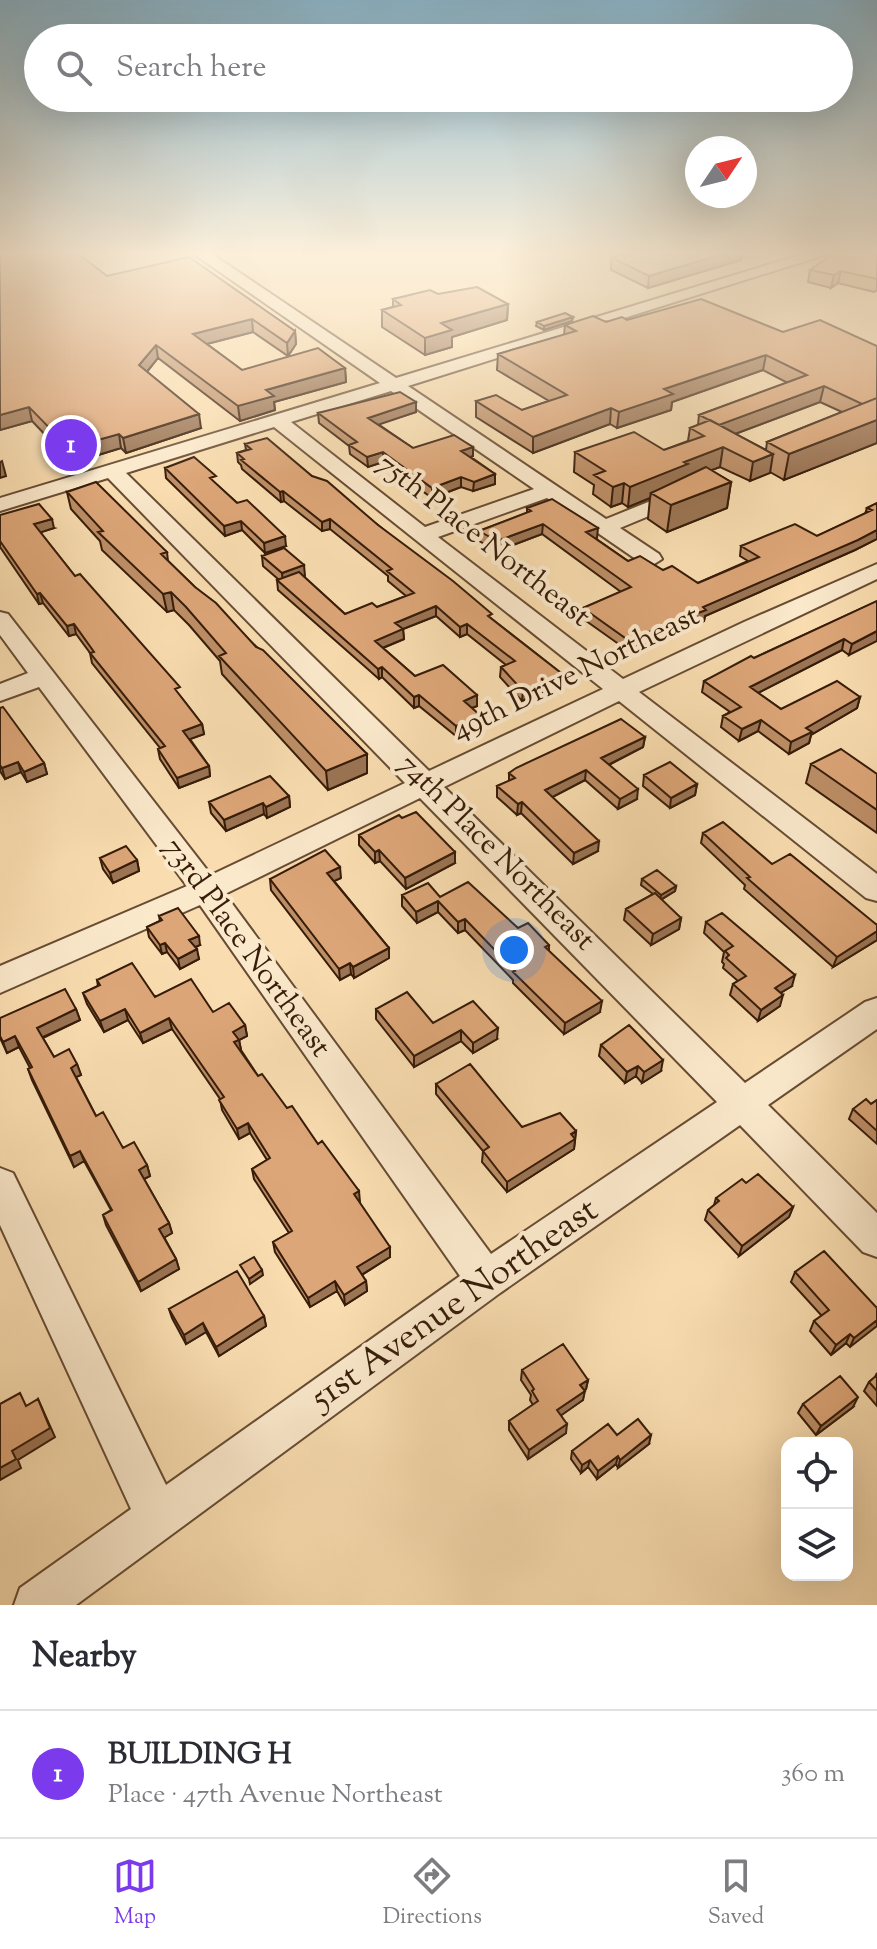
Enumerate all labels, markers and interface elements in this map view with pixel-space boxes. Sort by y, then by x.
search box [24,24,853,112]
icon: search [52,46,96,90]
text: Search here [116,47,266,90]
north arrow [685,136,757,208]
pin: 1 [45,415,97,475]
street label: 75th Place Northeast [367,444,599,638]
street label: 49th Drive Northeast [445,595,707,753]
street label: 74th Place Northeast [388,745,604,961]
street label: 73rd Place Northeast [151,829,341,1067]
your location [494,930,534,970]
street label: 51st Avenue Northeast [299,1186,610,1425]
map controls [781,1437,853,1581]
button: locate [781,1437,853,1509]
button: layers [781,1509,853,1581]
text: Nearby [32,1633,137,1682]
text: BUILDING H [108,1734,291,1777]
text: 1 [54,1756,62,1793]
text: 360 m [781,1756,845,1793]
text: Place · 47th Avenue Northeast [108,1777,443,1814]
tab: Map [113,1854,157,1934]
tab: Directions [383,1854,482,1934]
tab: Saved [708,1854,764,1934]

